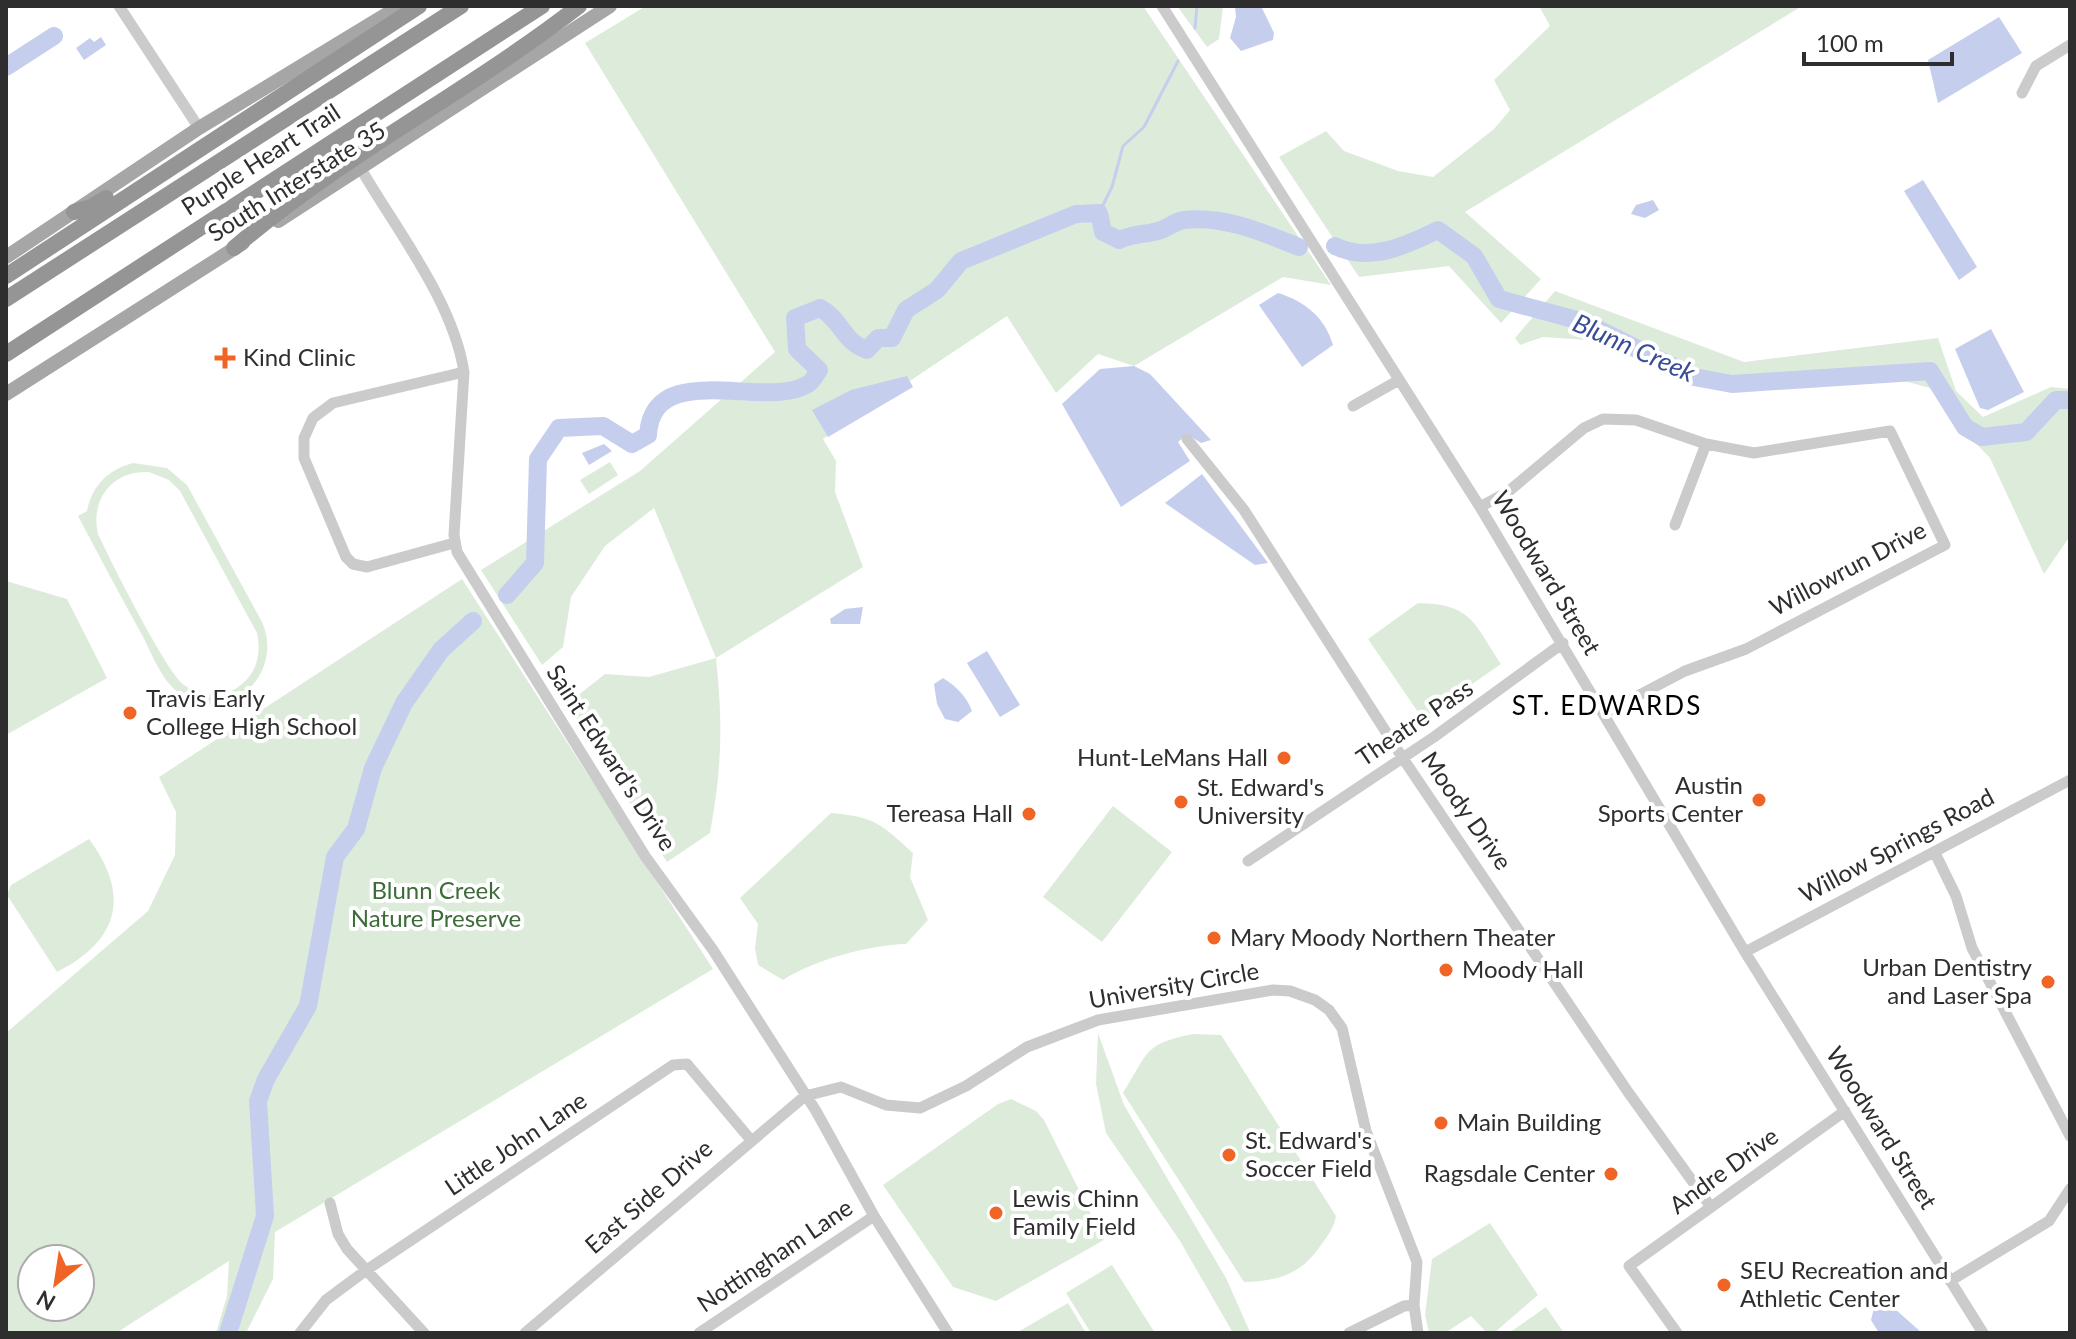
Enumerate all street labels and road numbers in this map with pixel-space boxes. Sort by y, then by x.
street label: Purple Heart Trail [176,97,345,221]
street label: South Interstate 35 [202,114,390,247]
street label: Woodward Street [1487,485,1608,660]
street label: Willowrun Drive [1764,514,1930,621]
street label: Saint Edward's Drive [541,659,683,856]
street label: Theatre Pass [1350,672,1478,771]
street label: Moody Drive [1416,745,1519,875]
street label: Willow Springs Road [1794,781,1999,908]
street label: University Circle [1086,955,1261,1014]
street label: Woodward Street [1821,1041,1944,1214]
street label: Little John Lane [439,1085,592,1201]
street label: Andre Drive [1663,1121,1783,1219]
street label: East Side Drive [579,1133,718,1259]
street label: Nottingham Lane [691,1192,857,1317]

